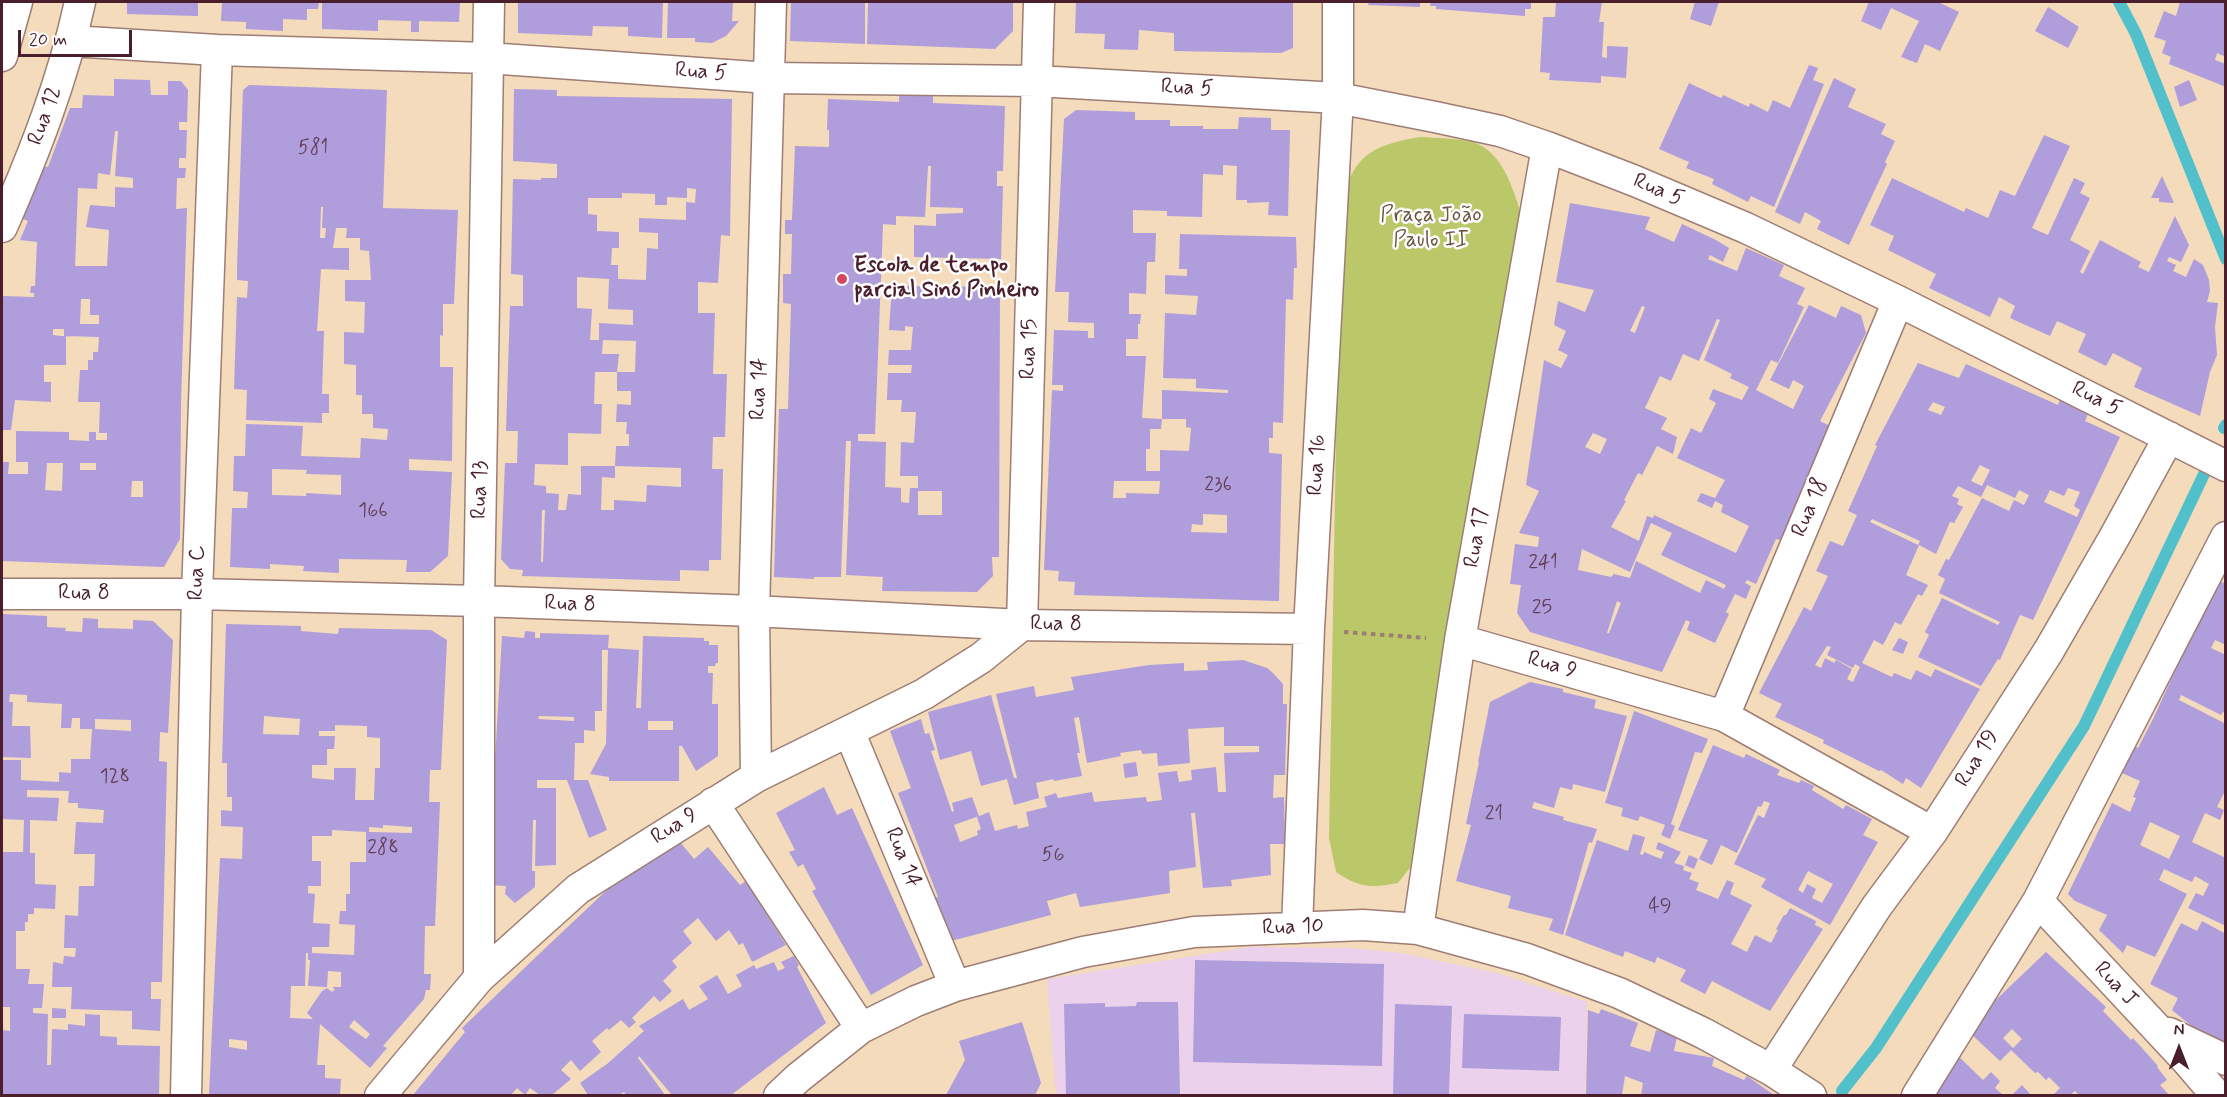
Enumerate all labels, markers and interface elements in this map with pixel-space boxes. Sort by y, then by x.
scale bar [21,18,135,56]
text: 20 m [29,28,67,52]
street label: Rua 5 [674,58,728,88]
street label: Rua 5 [1160,74,1214,104]
street label: Rua 12 [23,83,69,149]
house number: 581 [298,137,328,161]
street label: Rua 5 [1629,169,1687,213]
park label: Praça João Paulo II [1380,203,1482,254]
place label: Escola de tempo parcial Sinó Pinheiro [854,253,1039,304]
marker: Escola de tempo parcial Sinó Pinheiro [835,272,849,286]
street label: Rua 15 [1016,318,1044,380]
street label: Rua 14 [746,357,774,421]
street label: Rua 5 [2067,376,2125,424]
street label: Rua 16 [1303,434,1333,496]
street label: Rua 13 [467,460,495,520]
house number: 236 [1204,474,1232,498]
street label: Rua 18 [1787,475,1835,541]
house number: 166 [358,500,388,524]
street label: Rua 17 [1460,506,1496,570]
street label: Rua C [184,545,212,601]
house number: 241 [1528,552,1558,576]
street label: Rua 8 [58,581,110,607]
street label: Rua 8 [544,591,596,619]
house number: 25 [1532,597,1552,621]
street label: Rua 8 [1030,611,1082,639]
street label: Rua 9 [1524,646,1580,686]
street label: Rua 19 [1950,726,2006,792]
house number: 128 [100,766,130,790]
street label: Rua 9 [647,802,703,852]
house number: 21 [1485,803,1503,827]
street label: Rua 14 [878,824,926,892]
house number: 288 [367,837,399,861]
house number: 56 [1041,844,1065,868]
house number: 49 [1648,896,1672,920]
street label: Rua 10 [1262,914,1324,942]
street label: Rua J [2088,957,2142,1013]
north arrow [2149,1019,2209,1079]
text: N [2174,1020,2184,1041]

